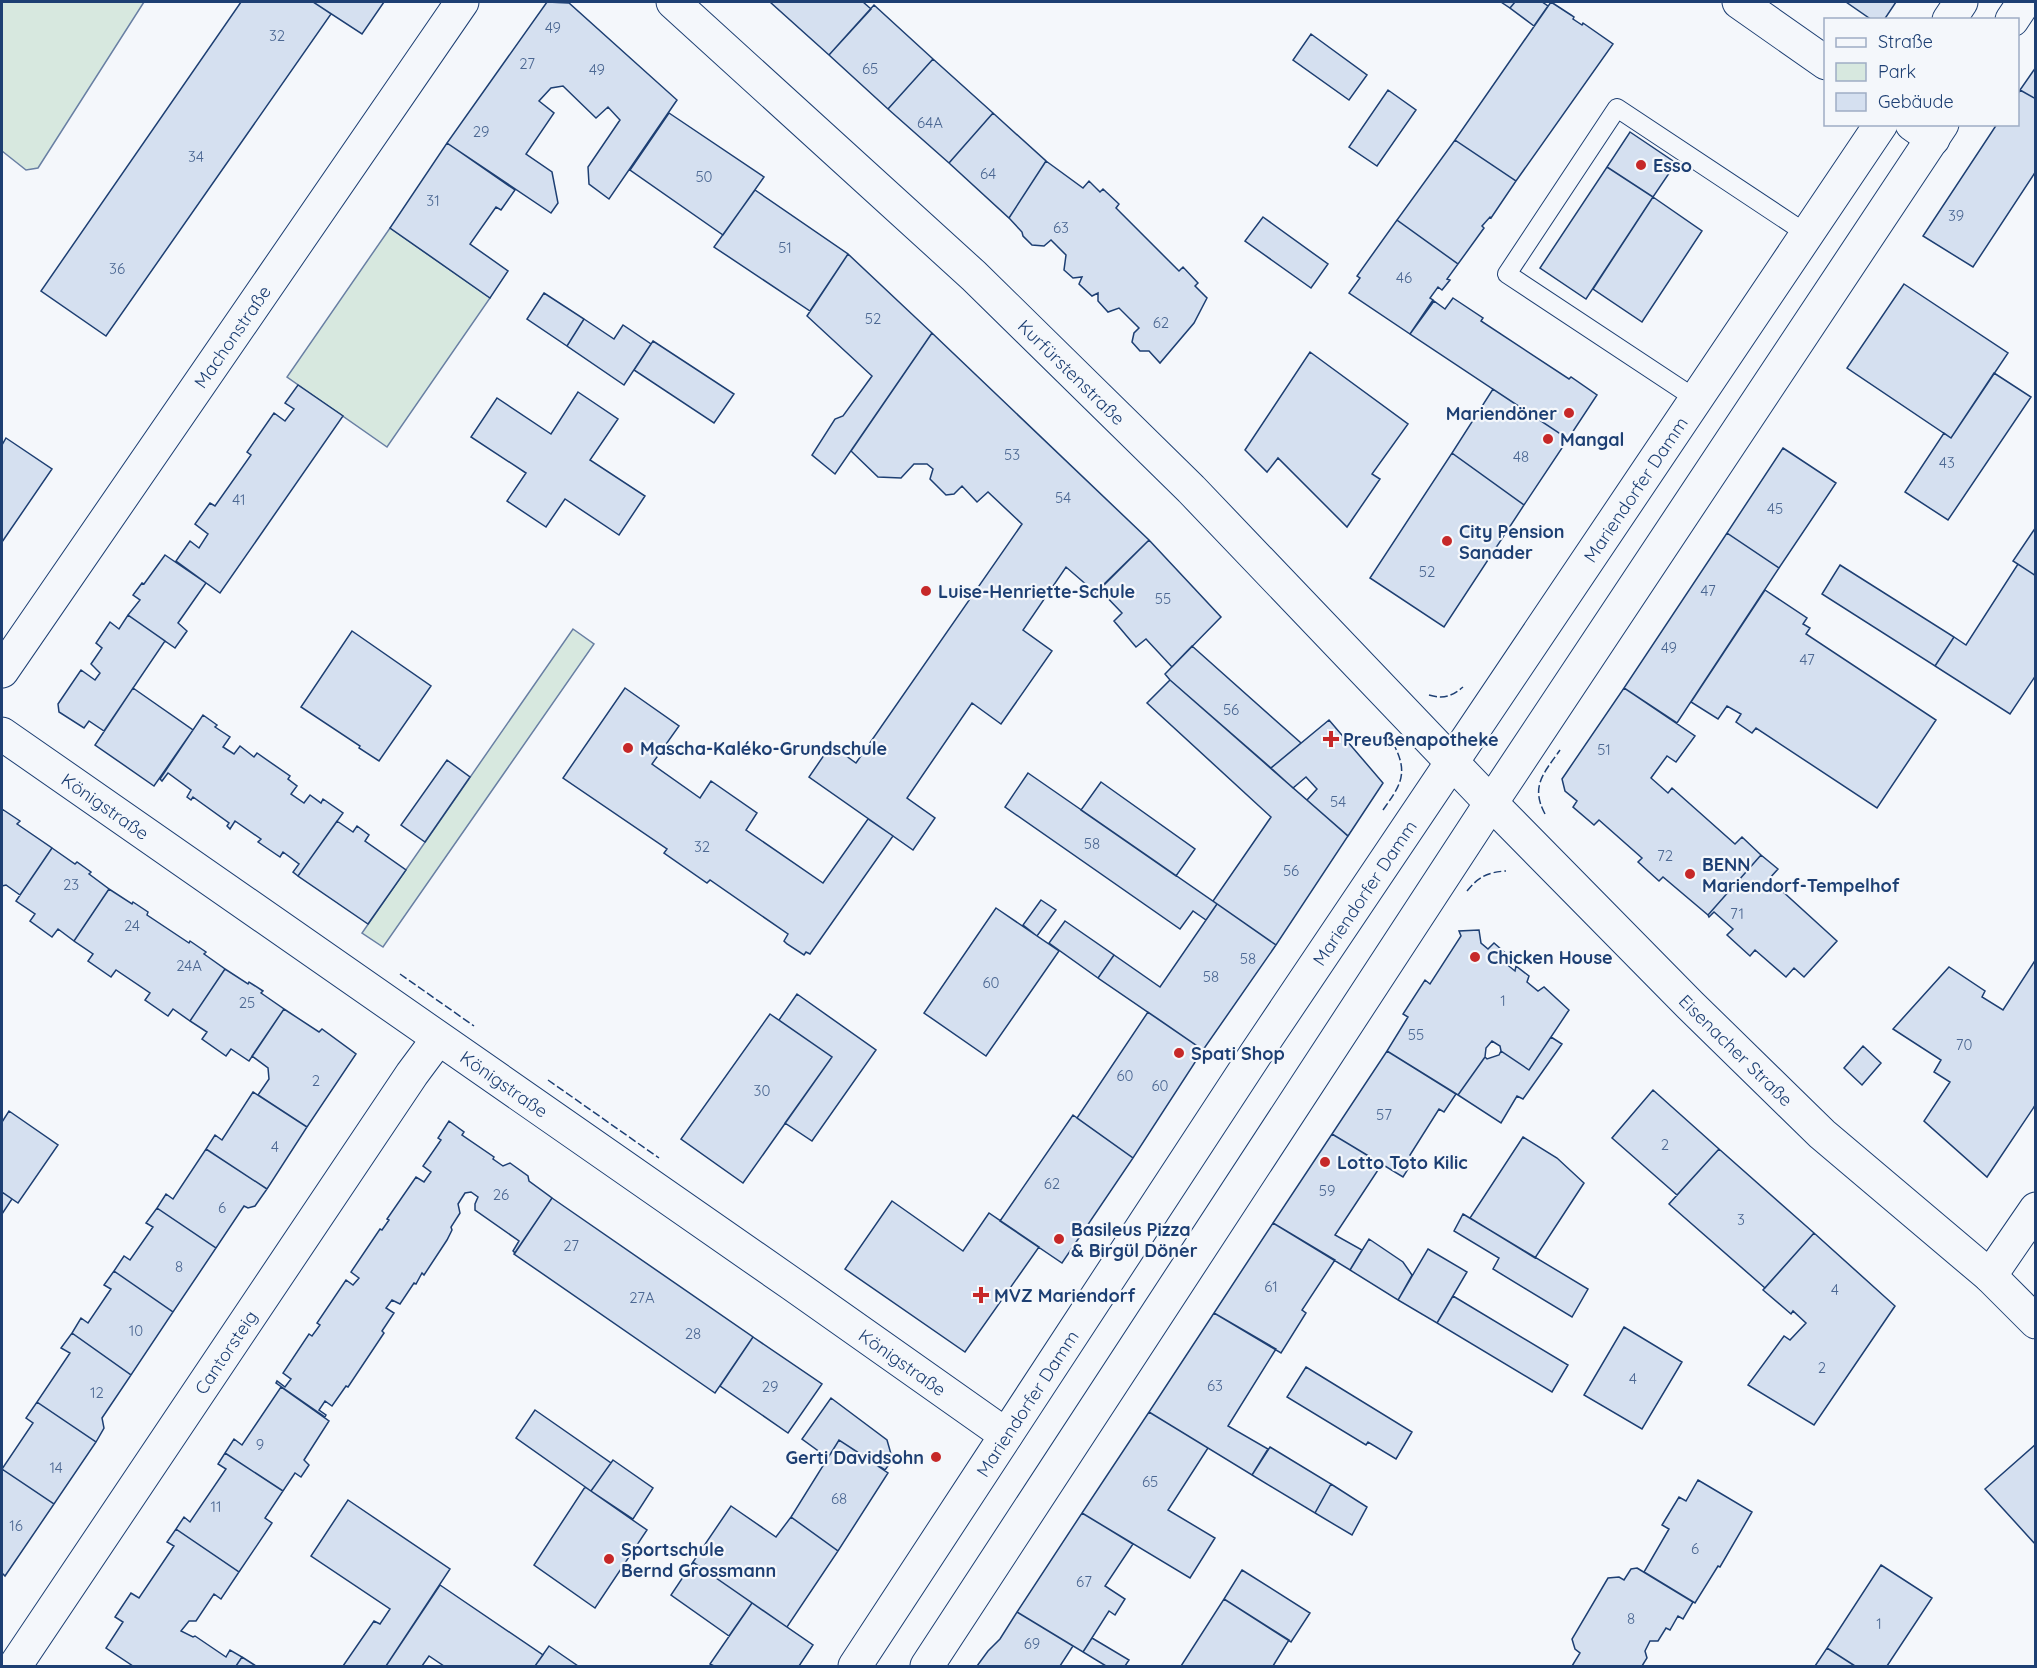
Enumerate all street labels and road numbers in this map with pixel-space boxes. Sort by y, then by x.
street label: Machonstraße [189,281,275,392]
street label: Kurfürstenstraße [1013,314,1130,430]
street label: Mariendorfer Damm [1578,412,1692,566]
street label: Königstraße [57,768,154,844]
street label: Mariendorfer Damm [1307,815,1421,970]
street label: Eisenacher Straße [1674,989,1798,1111]
street label: Königstraße [456,1045,553,1122]
street label: Cantorsteig [189,1306,262,1399]
street label: Königstraße [854,1323,951,1401]
street label: Mariendorfer Damm [971,1326,1083,1481]

